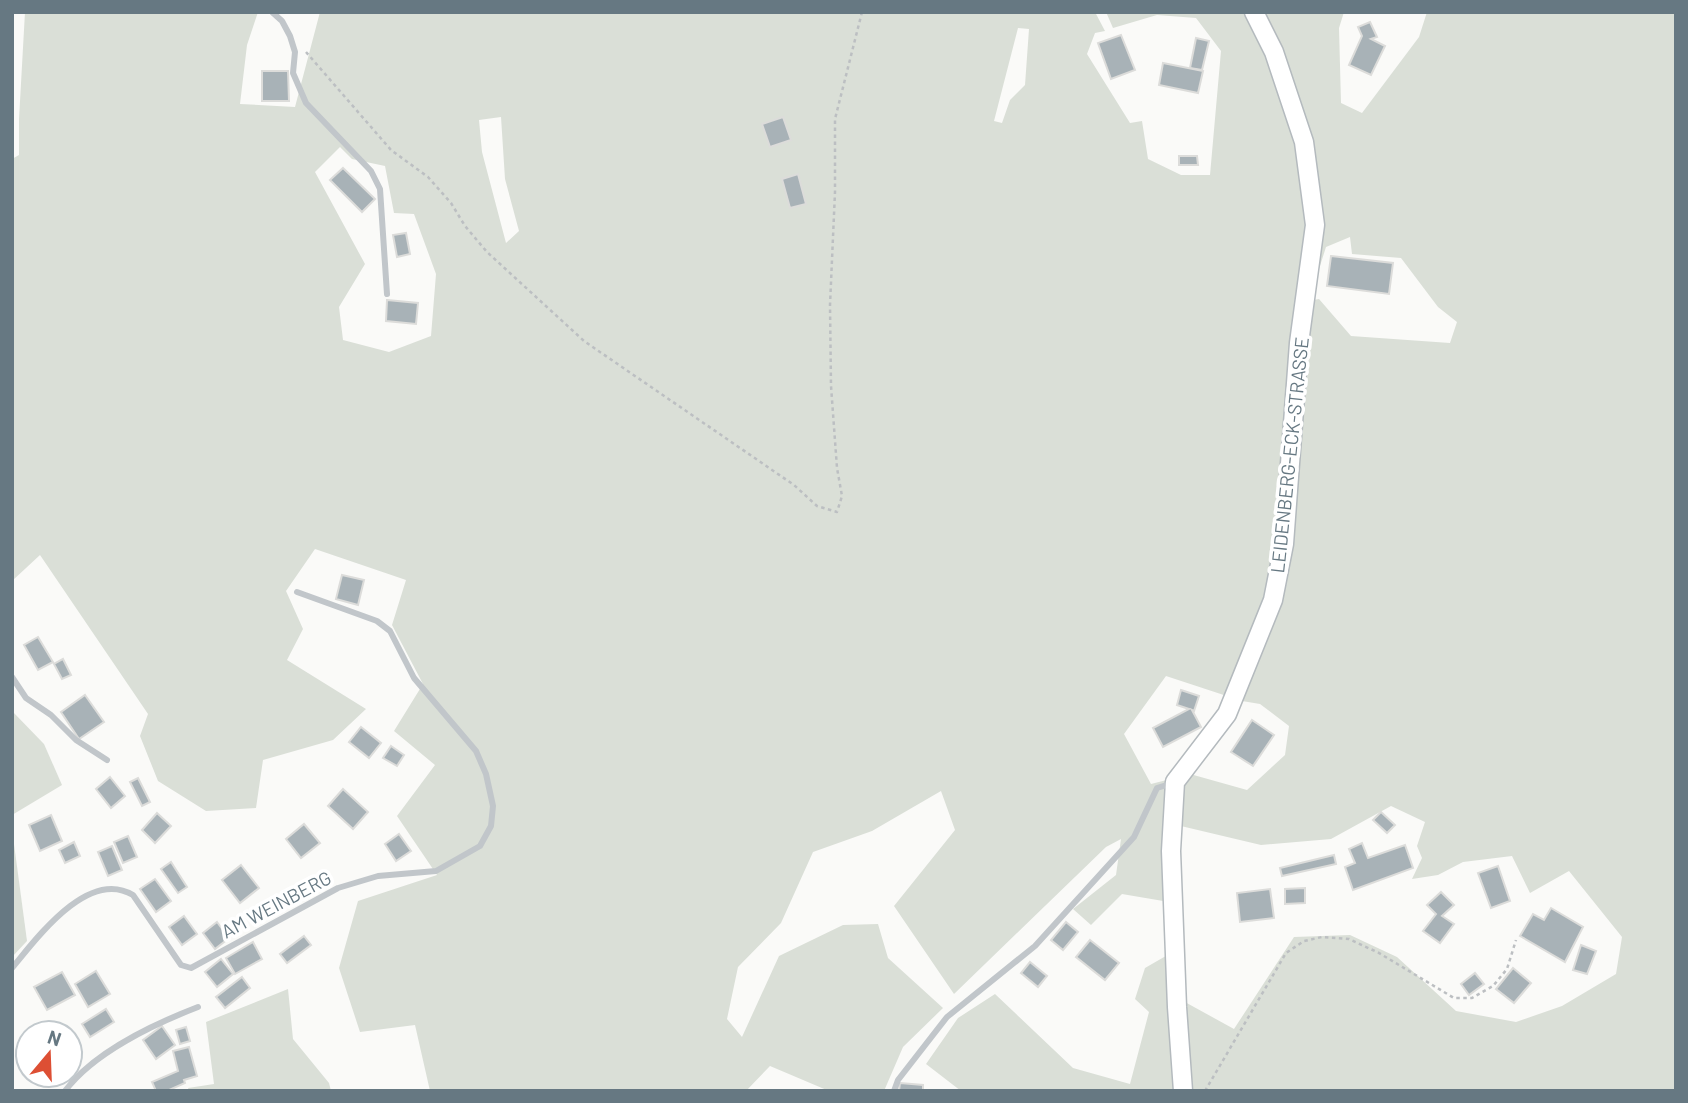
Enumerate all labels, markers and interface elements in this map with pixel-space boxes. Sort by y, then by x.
street label: LEIDENBERG-ECK-STRASSE [1265,336,1313,574]
street label: AM WEINBERG [217,865,335,943]
north arrow [14,1019,84,1089]
text: N [45,1025,64,1050]

